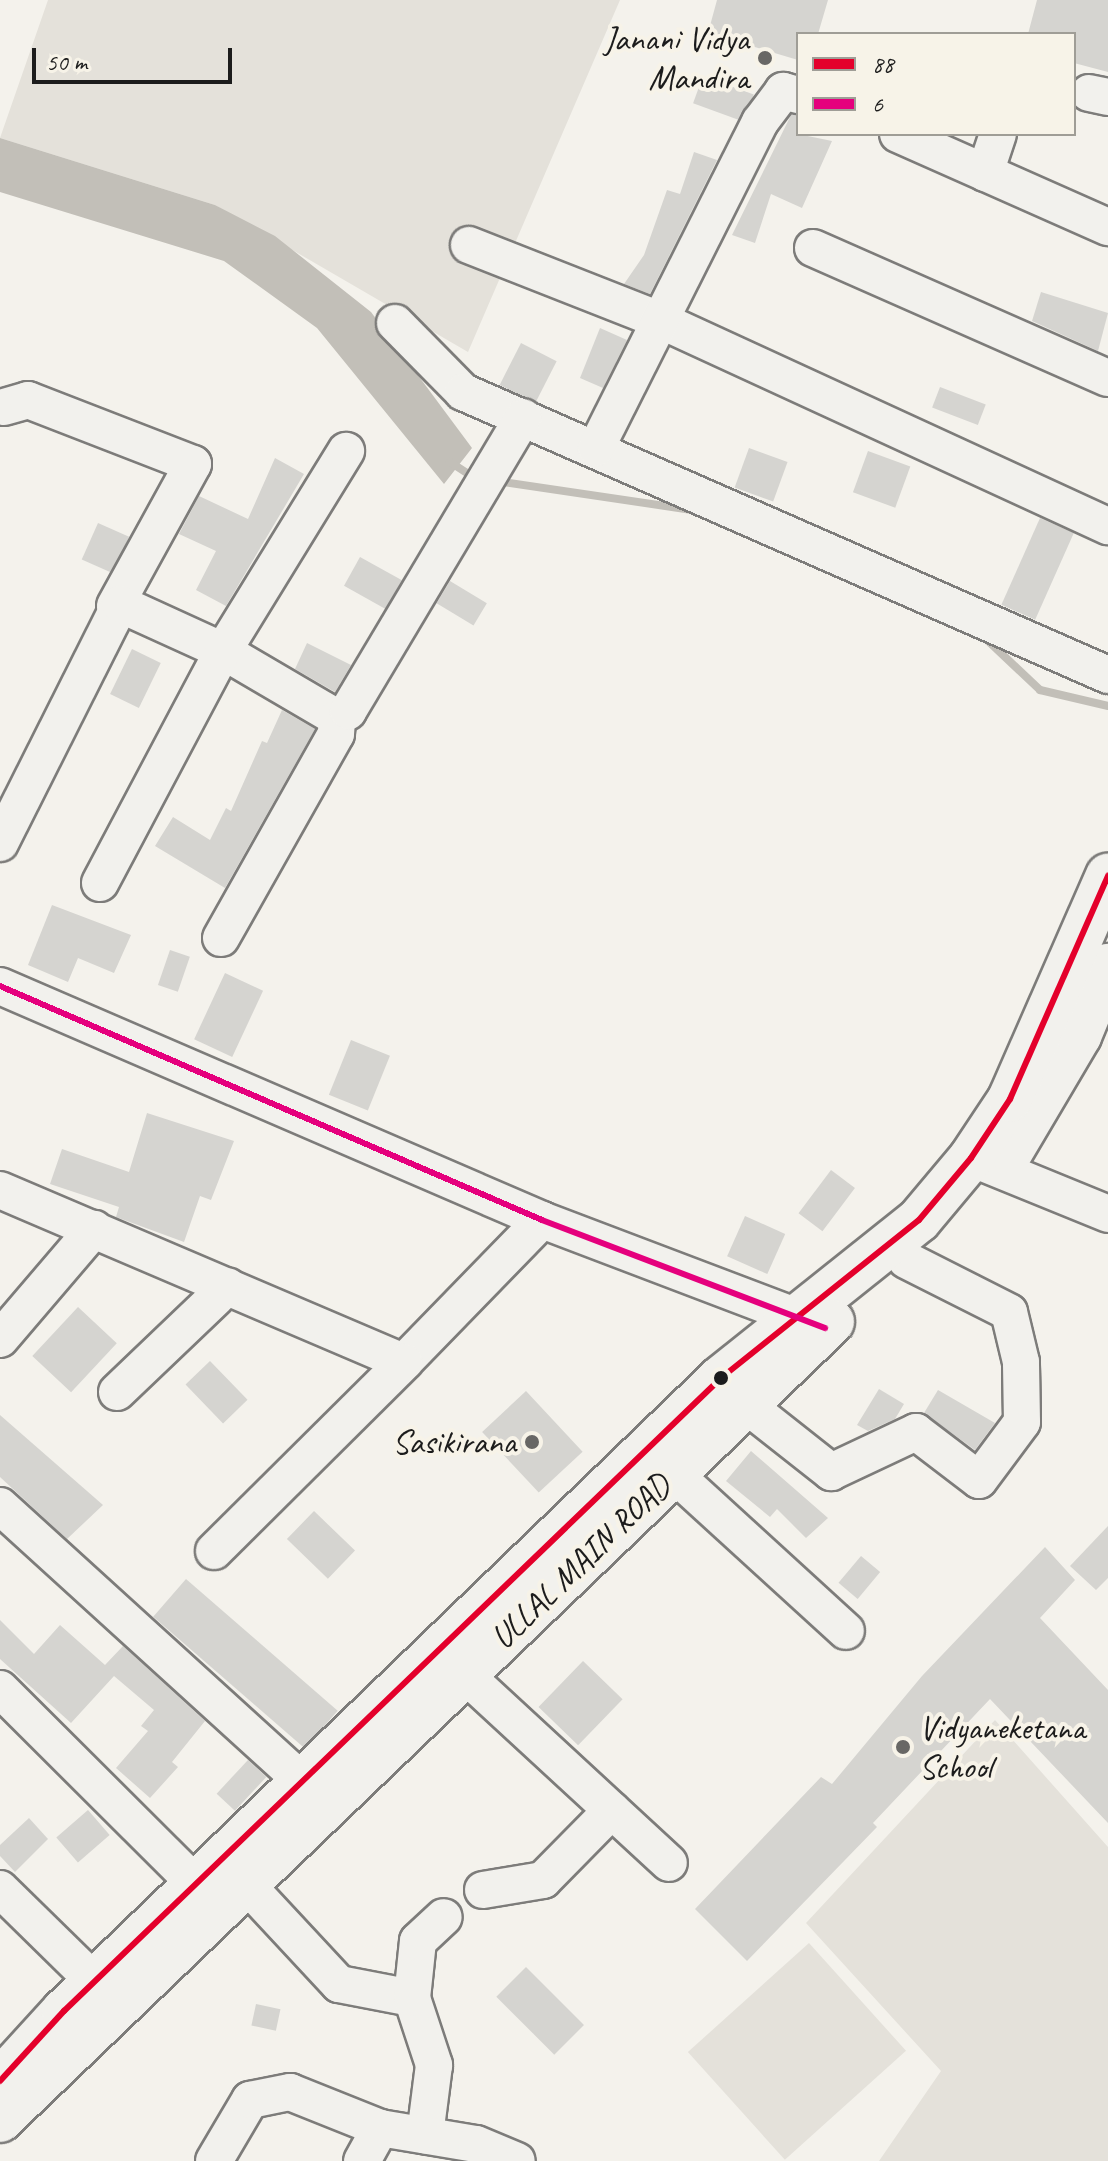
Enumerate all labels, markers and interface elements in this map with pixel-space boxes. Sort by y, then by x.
place label: Janani Vidya Mandira [604,18,749,98]
scale bar [36,32,236,82]
legend [796,32,1076,136]
text: 50 m [46,47,87,77]
marker: Janani Vidya Mandira [756,49,774,67]
text: 88 [872,49,894,79]
text: 6 [872,89,883,119]
unlabelled marker [713,1370,729,1386]
place label: Sasikirana [392,1422,516,1462]
marker: Sasikirana [523,1433,541,1451]
street label: ULLAL MAIN ROAD [480,1464,680,1658]
place label: Vidyaneketana School [919,1707,1085,1786]
marker: Vidyaneketana School [894,1738,912,1756]

